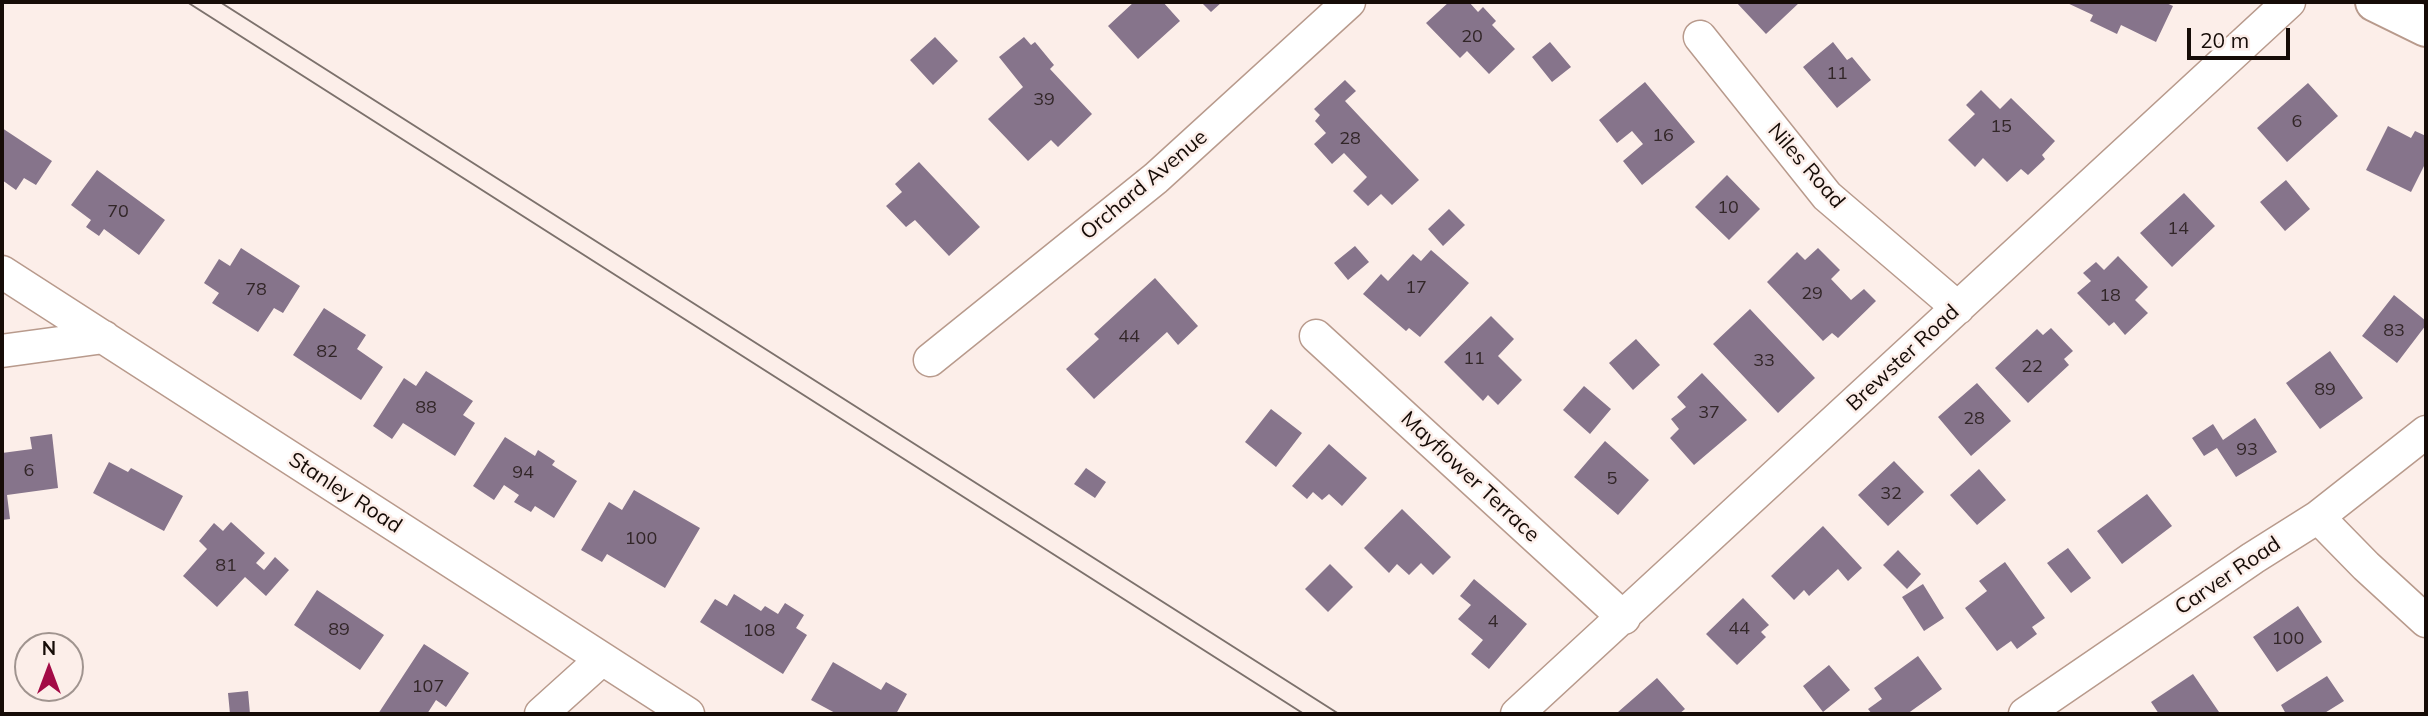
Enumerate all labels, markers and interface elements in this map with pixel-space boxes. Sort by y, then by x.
scale bar [2190,14,2293,58]
house number: 20 [1461,26,1483,48]
text: 20 m [2200,27,2249,53]
house number: 11 [1826,63,1848,85]
house number: 39 [1033,89,1055,111]
house number: 6 [2292,111,2302,133]
house number: 15 [1990,116,2012,138]
street label: Niles Road [1762,118,1850,214]
street label: Orchard Avenue [1075,125,1213,245]
house number: 16 [1652,125,1674,147]
house number: 28 [1339,128,1361,150]
house number: 10 [1717,197,1739,219]
house number: 70 [107,201,129,223]
house number: 14 [2167,218,2189,240]
house number: 17 [1405,277,1427,299]
house number: 78 [245,279,267,301]
house number: 29 [1801,283,1823,305]
house number: 18 [2099,285,2121,307]
street label: Brewster Road [1842,299,1964,417]
house number: 83 [2383,320,2405,342]
house number: 44 [1118,326,1140,348]
house number: 82 [316,341,338,363]
house number: 11 [1463,348,1485,370]
house number: 33 [1753,350,1775,372]
house number: 22 [2021,356,2043,378]
house number: 89 [2314,379,2336,401]
house number: 88 [415,397,437,419]
house number: 37 [1698,402,1720,424]
street label: Mayflower Terrace [1396,406,1544,548]
house number: 28 [1963,408,1985,430]
house number: 93 [2236,439,2258,461]
street label: Stanley Road [284,447,406,539]
house number: 6 [24,460,34,482]
house number: 94 [512,462,534,484]
house number: 5 [1607,468,1617,490]
house number: 32 [1880,483,1902,505]
house number: 100 [625,528,657,550]
street label: Carver Road [2170,531,2286,621]
house number: 81 [215,555,237,577]
house number: 4 [1488,611,1498,633]
house number: 44 [1728,618,1750,640]
house number: 89 [328,619,350,641]
house number: 108 [743,620,775,642]
house number: 100 [2272,628,2304,650]
north arrow [14,632,84,702]
text: N [42,636,56,660]
house number: 107 [412,676,444,698]

